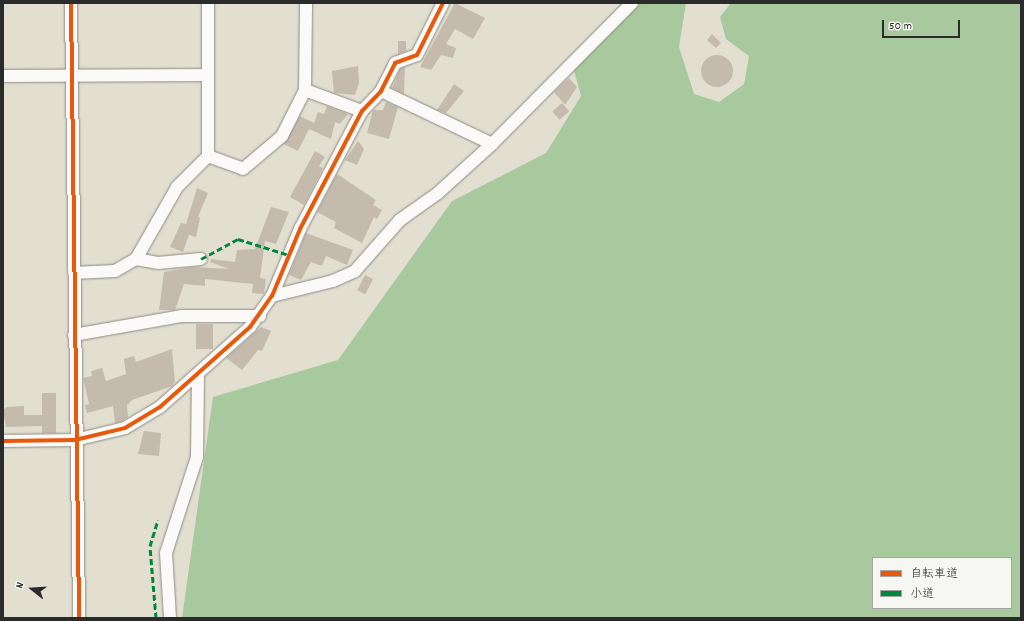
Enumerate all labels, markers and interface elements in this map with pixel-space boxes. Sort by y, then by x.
scale bar [884,12,962,38]
text: 50 m [889,18,912,35]
legend [872,557,1012,609]
text: 自転車道 [910,566,958,583]
north arrow [12,569,52,609]
text: N [12,581,29,590]
text: 小道 [910,586,934,603]

